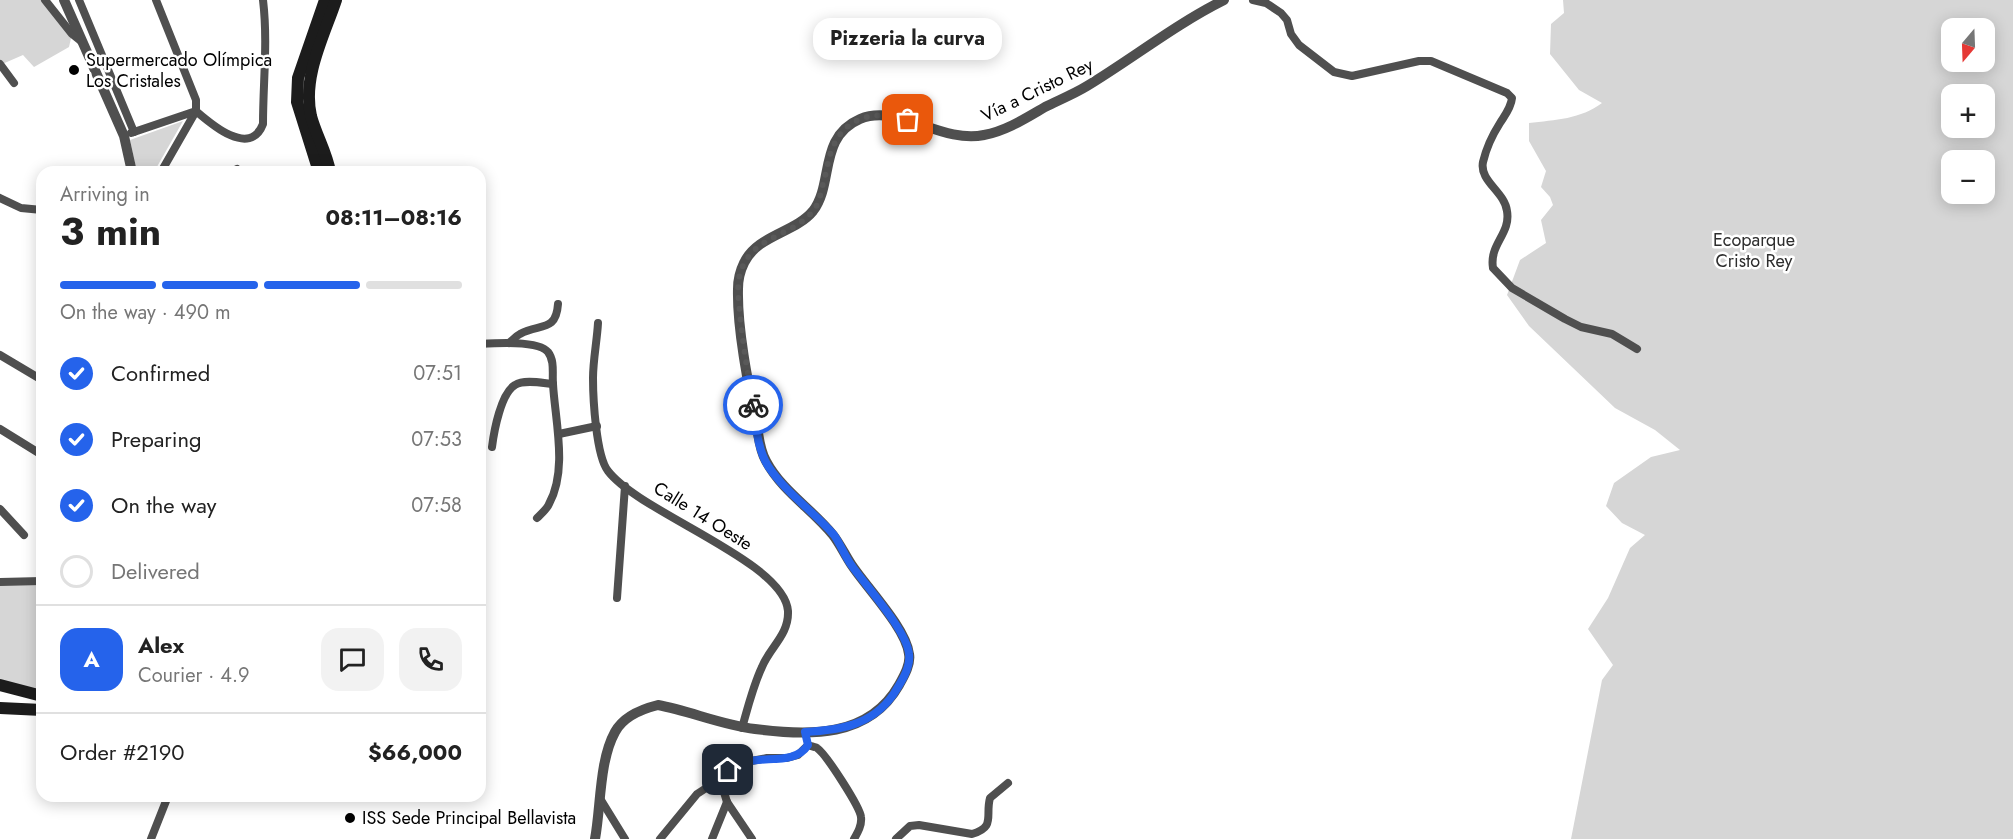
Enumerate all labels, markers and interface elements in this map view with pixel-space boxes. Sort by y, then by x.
callout: Pizzeria la curva [814,18,1002,60]
north arrow [1941,18,1995,72]
map controls [1941,18,1995,204]
text: Pizzeria la curva [830,24,985,53]
place label: Supermercado Olímpica Los Cristales [86,47,272,94]
street label: Vía a Cristo Rey [977,52,1097,128]
marker: Supermercado Olímpica Los Cristales [67,63,81,77]
button: + [1941,84,1995,138]
pin [882,94,933,145]
icon: bag [891,103,924,136]
button: − [1941,150,1995,204]
text: Arriving in [60,180,150,209]
text: 08:11–08:16 [326,201,462,233]
text: 3 min [60,203,161,260]
park label: Ecoparque Cristo Rey [1713,227,1795,274]
text: On the way · 490 m [60,298,231,327]
icon: check [60,357,93,390]
text: Confirmed [111,357,210,389]
text: 07:51 [413,359,462,388]
courier [723,375,783,435]
icon: bike [737,389,770,422]
icon: check [60,423,93,456]
text: Preparing [111,423,202,455]
text: 07:53 [411,425,462,454]
street label: Calle 14 Oeste [649,475,757,557]
icon: check [60,489,93,522]
text: On the way [111,489,216,521]
text: 07:58 [411,491,462,520]
text: Delivered [111,555,200,587]
button: chat [321,628,384,691]
button: phone [399,628,462,691]
text: Alex [138,629,184,661]
text: A [83,643,100,675]
text: Courier · 4.9 [138,661,250,690]
text: Order #2190 [60,736,185,768]
text: $66,000 [368,736,462,768]
pin [702,744,753,795]
icon: home [711,753,744,786]
place label: ISS Sede Principal Bellavista [362,805,576,831]
marker: ISS Sede Principal Bellavista [343,811,357,825]

